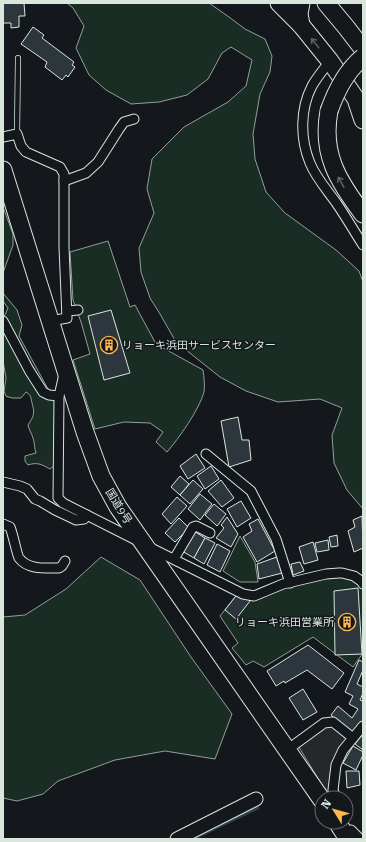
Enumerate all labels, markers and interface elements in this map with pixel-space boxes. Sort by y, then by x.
one-way arrow [311,38,320,48]
one-way arrow [336,176,344,188]
building icon: リョーキ浜田サービスセンター [99,335,119,355]
place label: リョーキ浜田サービスセンター [122,339,276,352]
street label: 国道9号 [103,486,134,526]
building icon: リョーキ浜田営業所 [337,612,357,632]
place label: リョーキ浜田営業所 [235,616,335,629]
north arrow [314,790,354,830]
text: N [319,797,334,812]

